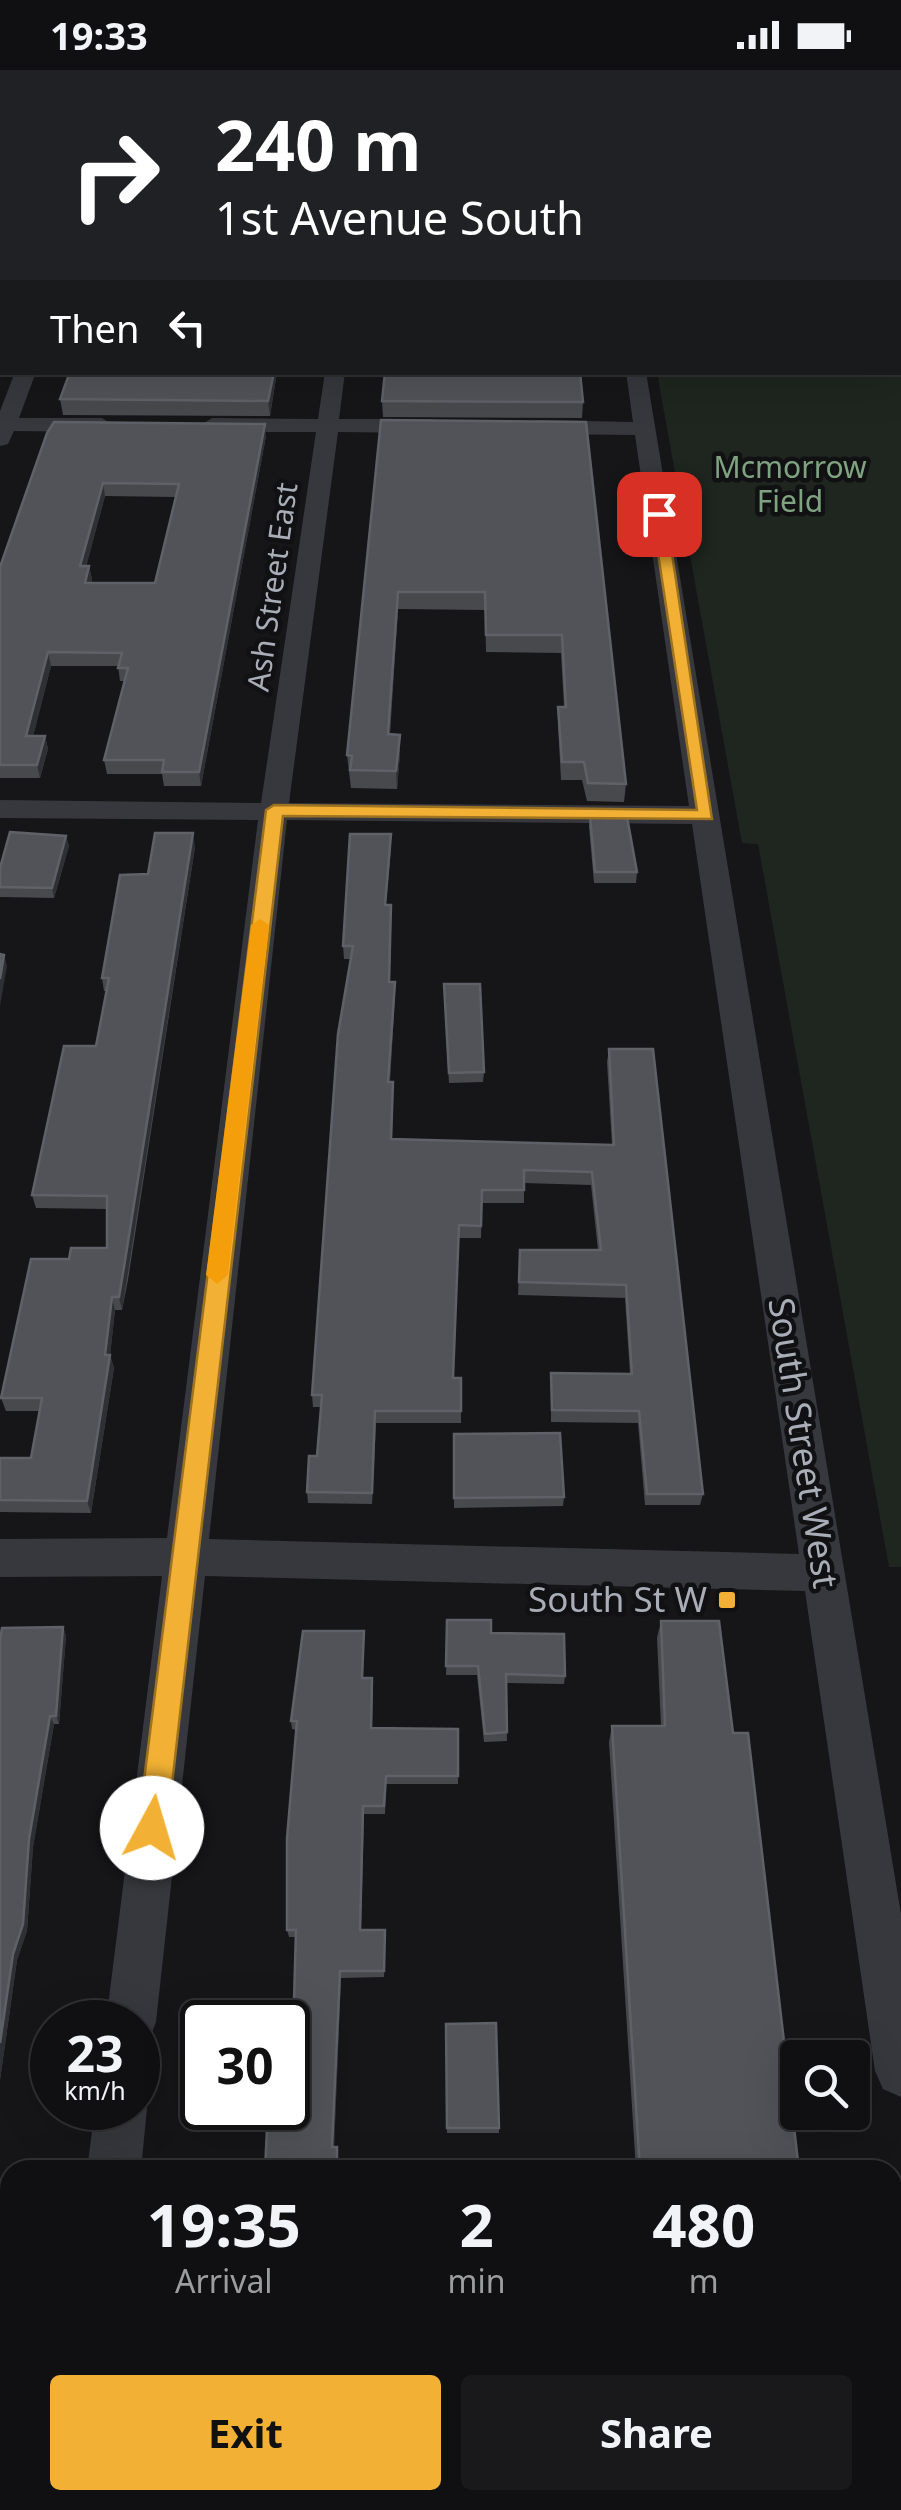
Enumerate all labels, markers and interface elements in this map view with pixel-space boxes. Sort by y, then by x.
text: 19:33 [50,9,148,61]
text: 240 m [215,96,422,192]
icon: right [50,110,180,240]
text: 1st Avenue South [215,187,584,248]
icon: left [160,300,215,355]
text: Then [50,302,140,354]
park label: Mcmorrow Field [713,446,867,521]
pin [617,472,702,557]
street label: Ash Street East [237,480,306,694]
icon: arrive [632,487,687,542]
street label: South Street West [758,1294,851,1591]
place label: South St W [528,1575,707,1622]
marker: South St W [716,1589,738,1611]
position arrow [100,1776,204,1880]
speed limit sign: 30 [180,2000,310,2130]
text: 23 [66,2019,124,2087]
map controls [780,2040,870,2130]
button: search [780,2040,870,2130]
text: km/h [64,2073,126,2107]
text: 19:35 [147,2183,301,2265]
text: 2 [459,2183,494,2265]
text: 480 [652,2183,755,2265]
text: Arrival [175,2259,273,2302]
text: min [448,2259,506,2302]
text: m [689,2259,719,2302]
button: Exit [50,2375,441,2490]
button: Share [461,2375,852,2490]

